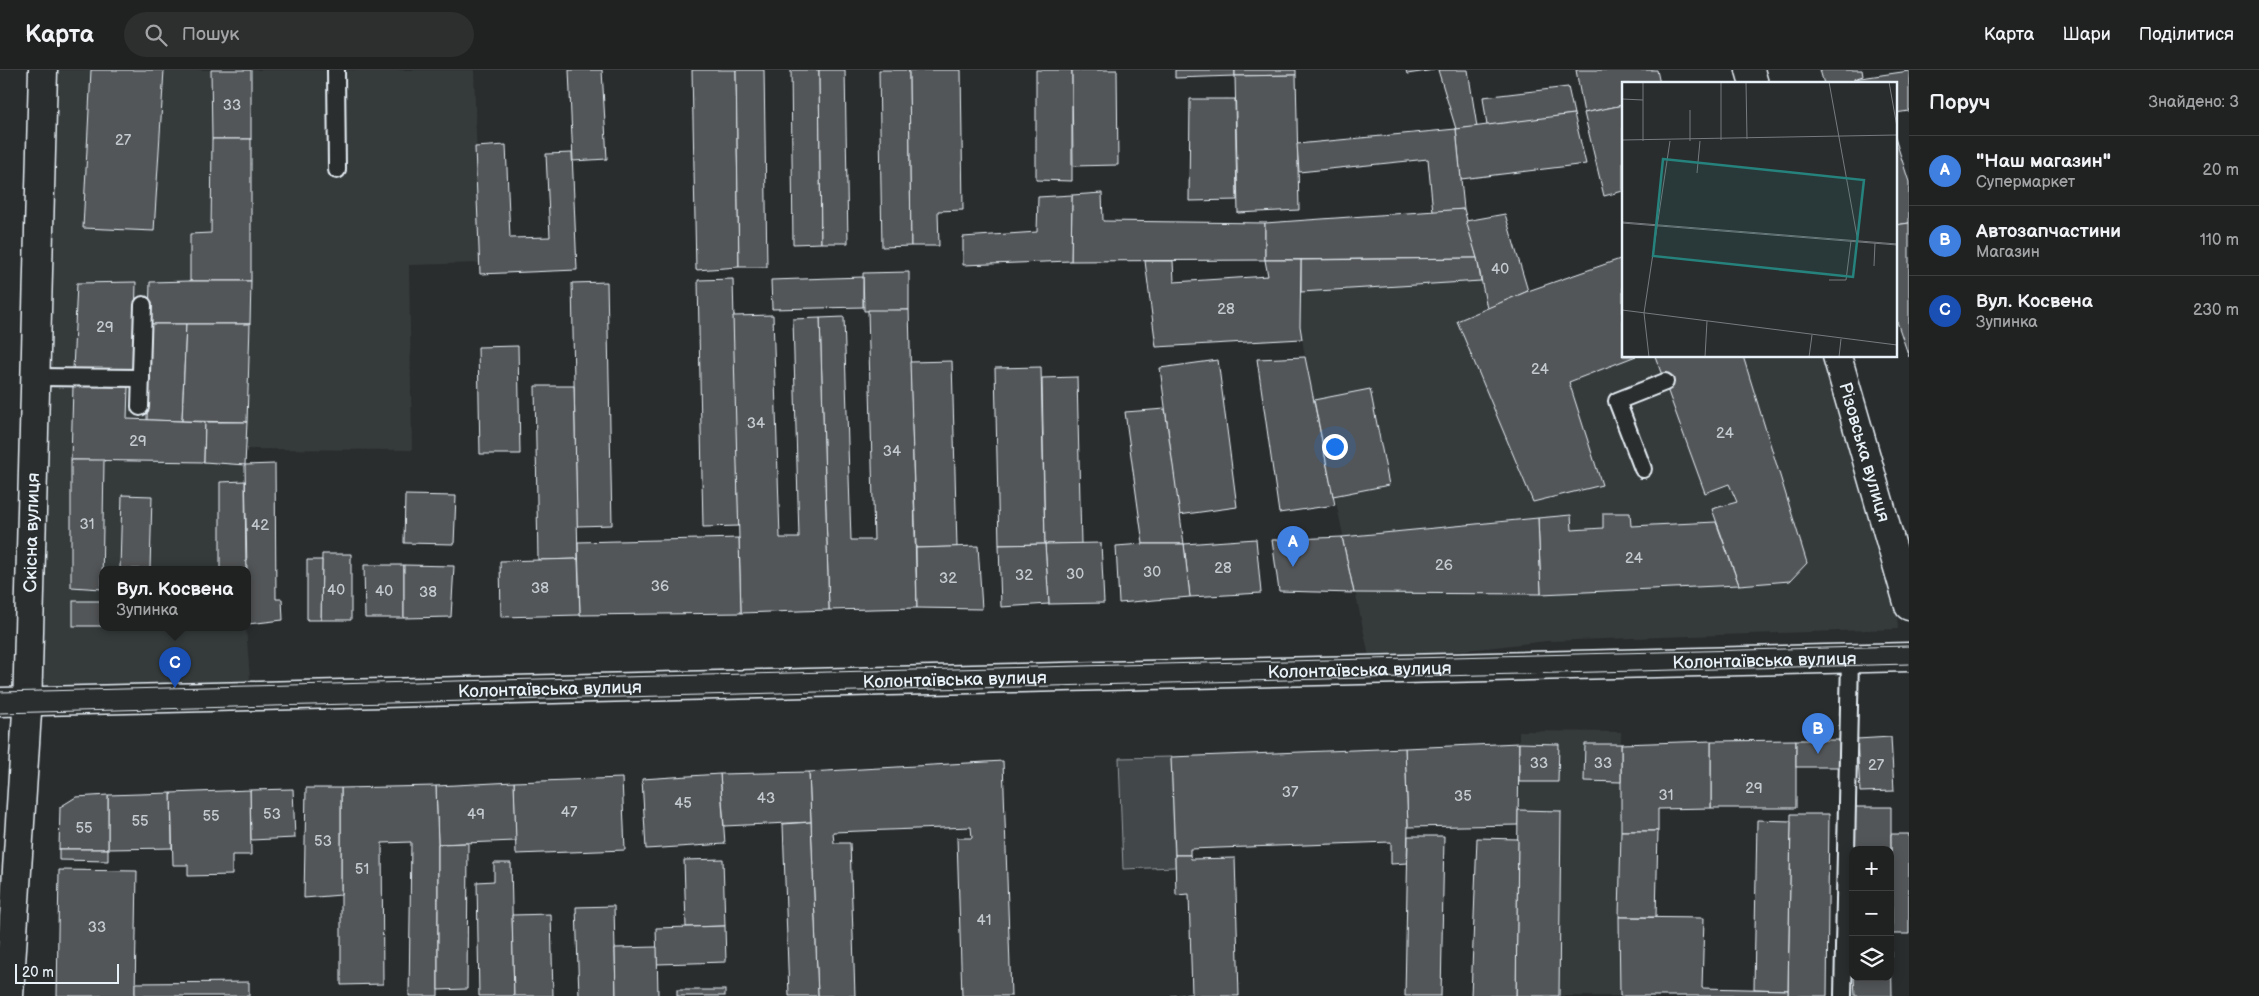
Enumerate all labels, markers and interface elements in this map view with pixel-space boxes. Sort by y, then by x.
search box [124,12,474,57]
text: Карта [25,20,94,49]
icon: search [142,21,170,49]
text: Пошук [182,23,239,46]
text: Карта [1984,24,2034,45]
text: Шари [2062,24,2111,45]
text: Поділитися [2139,24,2234,45]
inset map [1622,82,1896,358]
text: Поруч [1929,90,1990,115]
text: Знайдено: 3 [2149,93,2239,112]
house number: 33 [223,96,241,115]
house number: 27 [115,131,132,150]
text: "Наш магазин" [1976,150,2111,173]
text: A [1940,161,1950,180]
text: 20 m [2203,161,2239,180]
text: Супермаркет [1976,173,2075,192]
text: Автозапчастини [1976,220,2121,243]
text: B [1939,231,1951,250]
text: 110 m [2200,231,2239,250]
text: Магазин [1976,243,2040,262]
house number: 40 [1491,260,1509,279]
text: Вул. Косвена [1976,290,2093,313]
house number: 28 [1217,300,1235,319]
text: C [1939,301,1951,320]
text: 230 m [2193,301,2239,320]
text: Зупинка [1976,313,2038,332]
house number: 29 [96,318,114,337]
house number: 24 [1531,360,1549,379]
street label: Різовська вулиця [1835,380,1895,524]
house number: 34 [747,414,765,433]
house number: 24 [1716,424,1734,443]
house number: 29 [129,432,147,451]
your location [1322,434,1348,460]
house number: 34 [883,442,901,461]
street label: Cкісна вулиця [19,472,43,593]
house number: 31 [79,515,95,534]
house number: 42 [251,516,269,535]
pin: A [1277,526,1309,567]
house number: 24 [1625,549,1643,568]
house number: 26 [1435,556,1453,575]
house number: 28 [1214,559,1232,578]
house number: 30 [1143,563,1161,582]
house number: 30 [1066,565,1084,584]
popup [99,566,251,631]
house number: 32 [1015,566,1033,585]
house number: 32 [939,569,957,588]
house number: 36 [651,577,669,596]
text: Вул. Косвена [117,578,233,601]
house number: 38 [531,579,549,598]
house number: 40 [327,581,345,600]
house number: 40 [375,582,393,601]
house number: 38 [419,583,437,602]
text: Зупинка [117,601,178,620]
pin: C [159,647,191,688]
street label: Колонтаївська вулиця [1672,648,1857,673]
street label: Колонтаївська вулиця [1267,657,1452,683]
street label: Колонтаївська вулиця [862,667,1047,692]
street label: Колонтаївська вулиця [458,676,642,702]
pin: B [1802,713,1834,754]
house number: 33 [1530,754,1548,773]
house number: 33 [1594,754,1612,773]
house number: 27 [1868,756,1885,775]
house number: 29 [1745,779,1763,798]
house number: 37 [1282,783,1299,802]
house number: 31 [1658,786,1674,805]
house number: 35 [1454,787,1472,806]
house number: 43 [757,789,775,808]
house number: 45 [674,794,692,813]
house number: 47 [561,803,578,822]
house number: 53 [263,805,281,824]
house number: 49 [467,805,485,824]
house number: 55 [202,807,220,826]
house number: 55 [131,812,149,831]
house number: 55 [75,819,93,838]
house number: 53 [314,832,332,851]
map controls [1849,846,1894,981]
button: + [1849,846,1894,891]
house number: 51 [355,860,369,879]
button: − [1849,891,1894,936]
house number: 41 [977,911,991,930]
house number: 33 [88,918,106,937]
button: layers [1849,936,1894,981]
scale bar [15,961,119,984]
text: 20 m [22,964,54,981]

